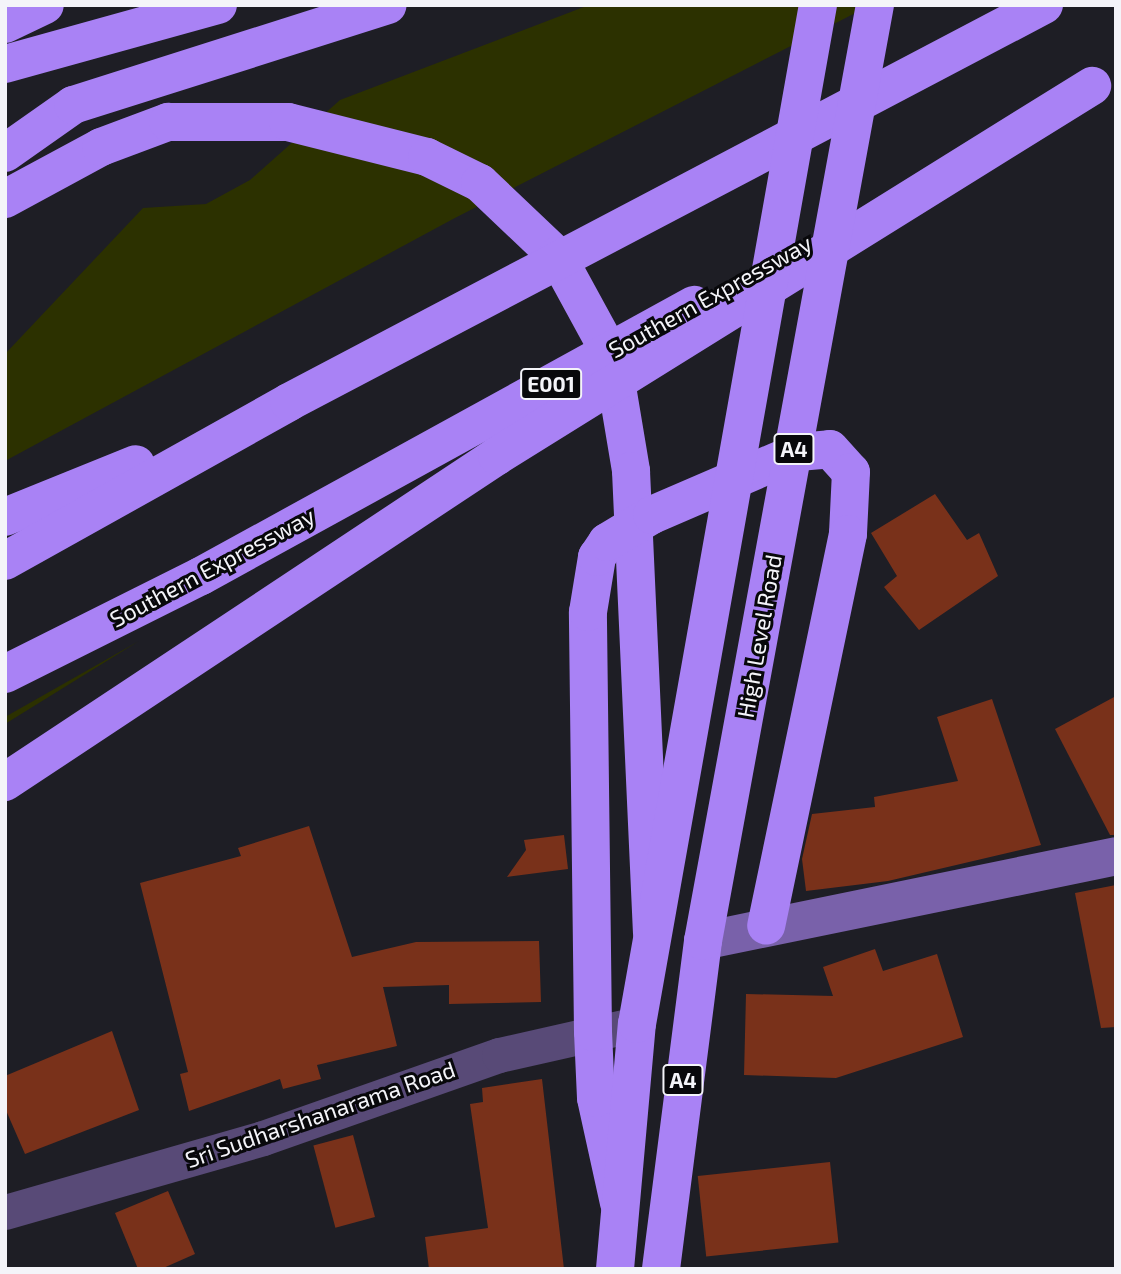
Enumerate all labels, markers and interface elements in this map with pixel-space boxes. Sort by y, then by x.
street label: Southern Expressway [604,229,816,363]
road number: E001 [520,366,582,402]
road number: A4 [773,432,815,466]
street label: Southern Expressway [105,501,319,633]
street label: High Level Road [731,552,787,720]
street label: Sri Sudharshanarama Road [181,1055,459,1173]
road number: A4 [662,1062,704,1098]

